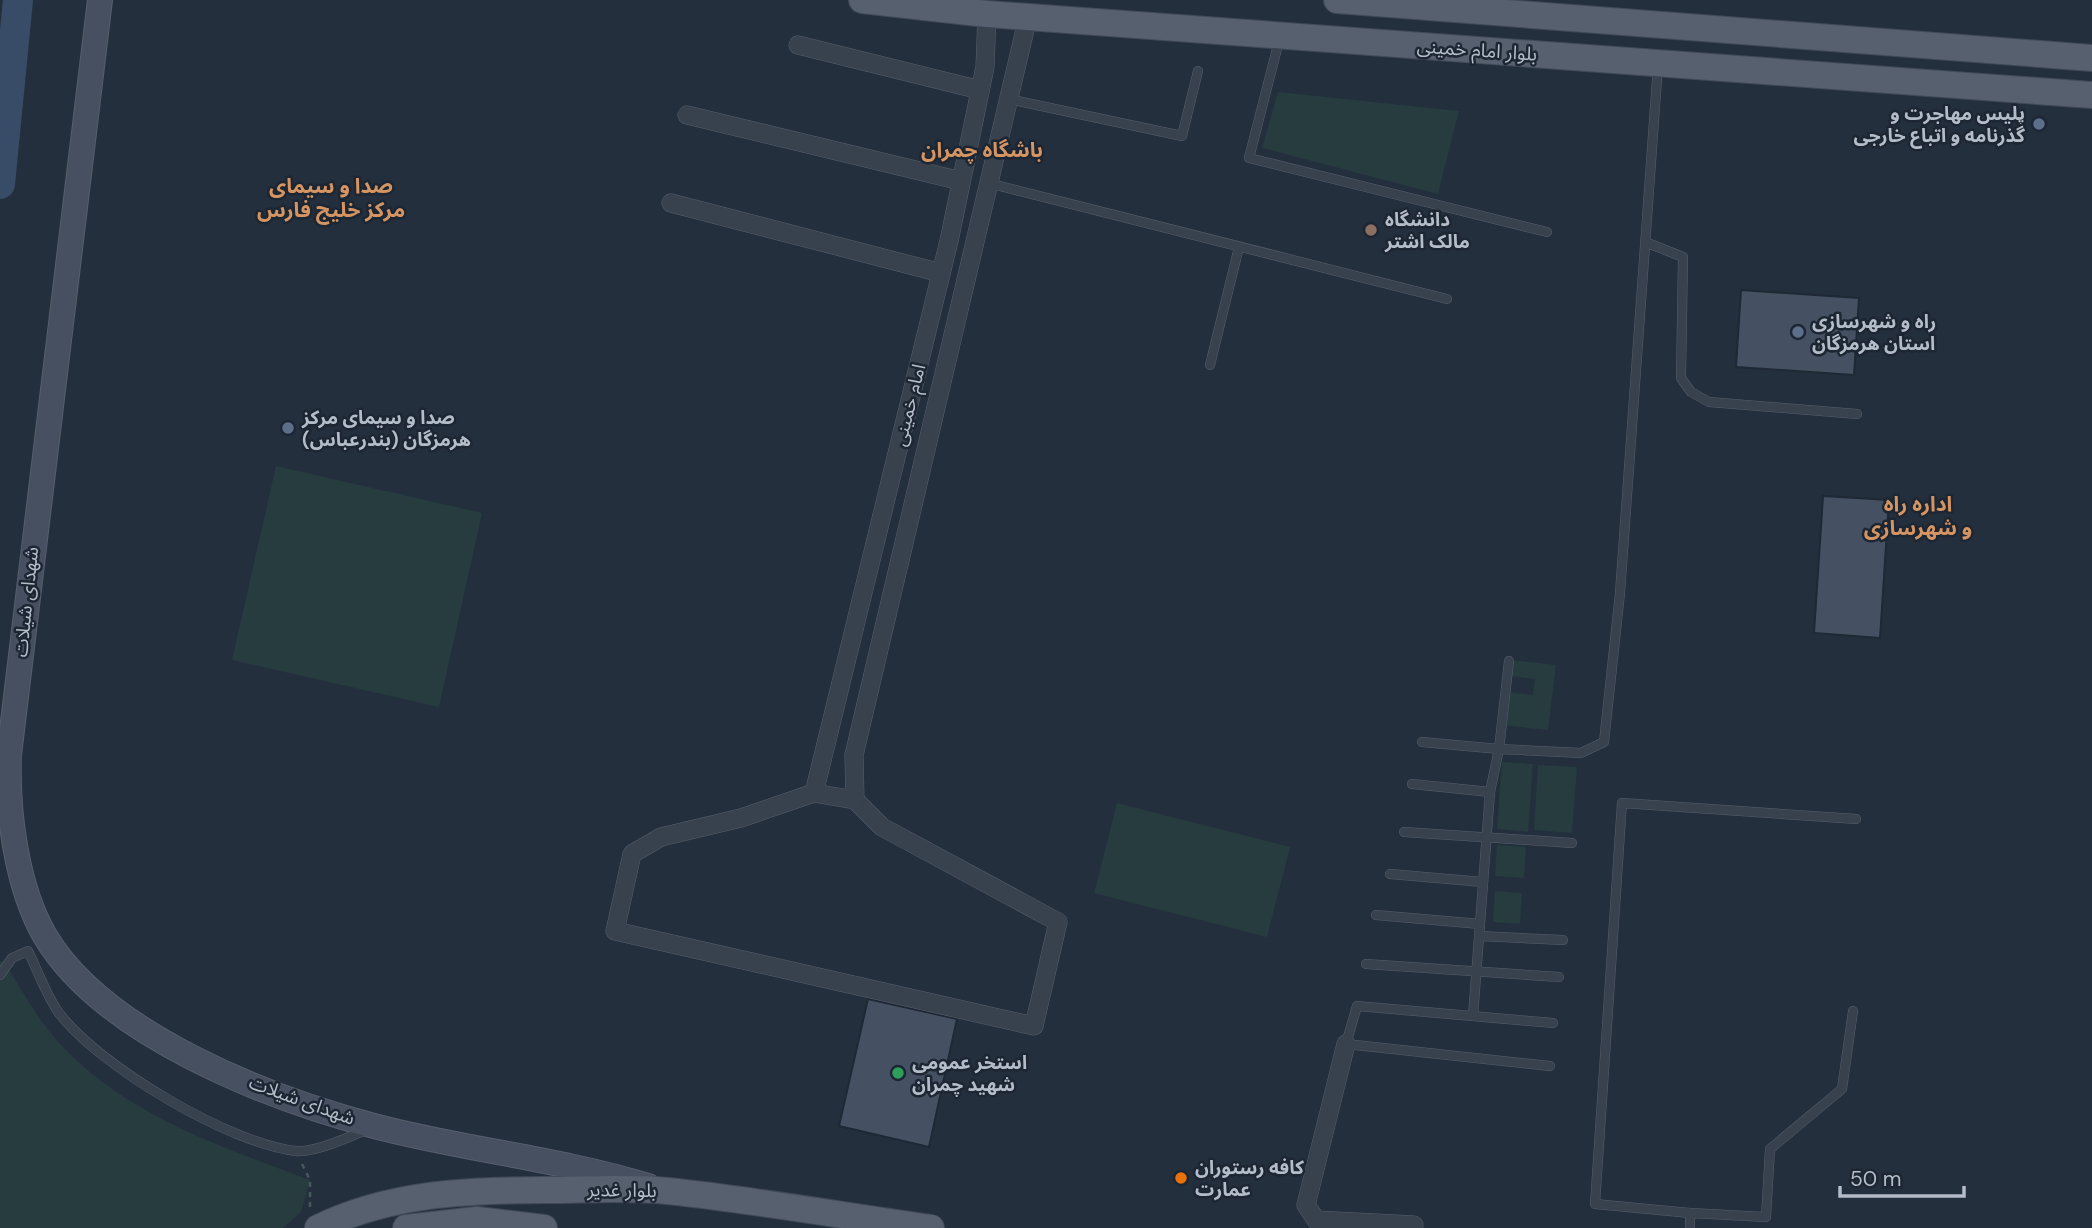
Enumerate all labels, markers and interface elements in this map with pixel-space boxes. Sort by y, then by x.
street label: بلوار امام خمینی [1416,33,1538,69]
place label: پلیس مهاجرت و گذرنامه و اتباع خارجى [1853,101,2025,149]
marker: پلیس مهاجرت و گذرنامه و اتباع خارجى [2031,116,2047,132]
district label: باشگاه چمران [921,136,1043,164]
district label: صدا و سیمای مرکز خلیج فارس [257,172,405,225]
place label: دانشگاه مالک اشتر [1384,207,1470,254]
marker: دانشگاه مالک اشتر [1363,222,1379,238]
place label: راه و شهرسازی استان هرمزگان [1812,309,1936,356]
marker: راه و شهرسازی استان هرمزگان [1790,324,1806,340]
street label: امام خمینی [887,361,933,449]
place label: صدا و سیمای مرکز هرمزگان (بندرعباس) [301,405,471,452]
marker: صدا و سیمای مرکز هرمزگان (بندرعباس) [280,420,296,436]
district label: اداره راه و شهرسازی [1864,490,1972,542]
street label: شهدای شیلات [8,546,44,658]
place label: استخر عمومی شهید چمران [912,1050,1027,1097]
marker: استخر عمومی شهید چمران [890,1065,906,1081]
street label: شهدای شیلات [246,1069,358,1131]
scale bar [1840,1154,1964,1198]
place label: کافه رستوران عمارت [1195,1155,1304,1202]
text: 50 m [1850,1165,1901,1193]
marker: کافه رستوران عمارت [1173,1170,1189,1186]
street label: بلوار غدیر [586,1177,657,1203]

